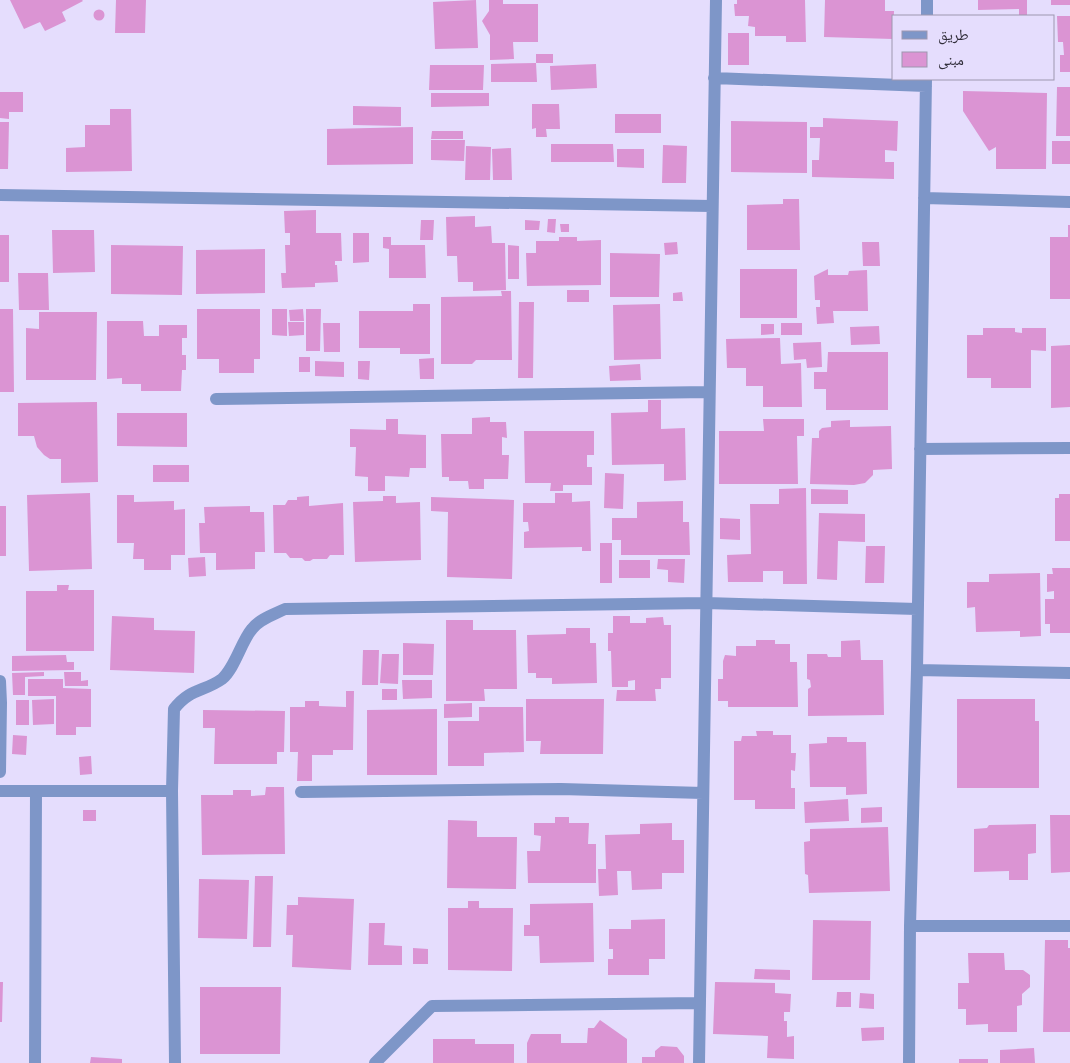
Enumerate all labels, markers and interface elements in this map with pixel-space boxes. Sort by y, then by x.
legend [892,15,1055,80]
text: طريق [938,26,969,45]
text: مبنى [938,51,964,70]

